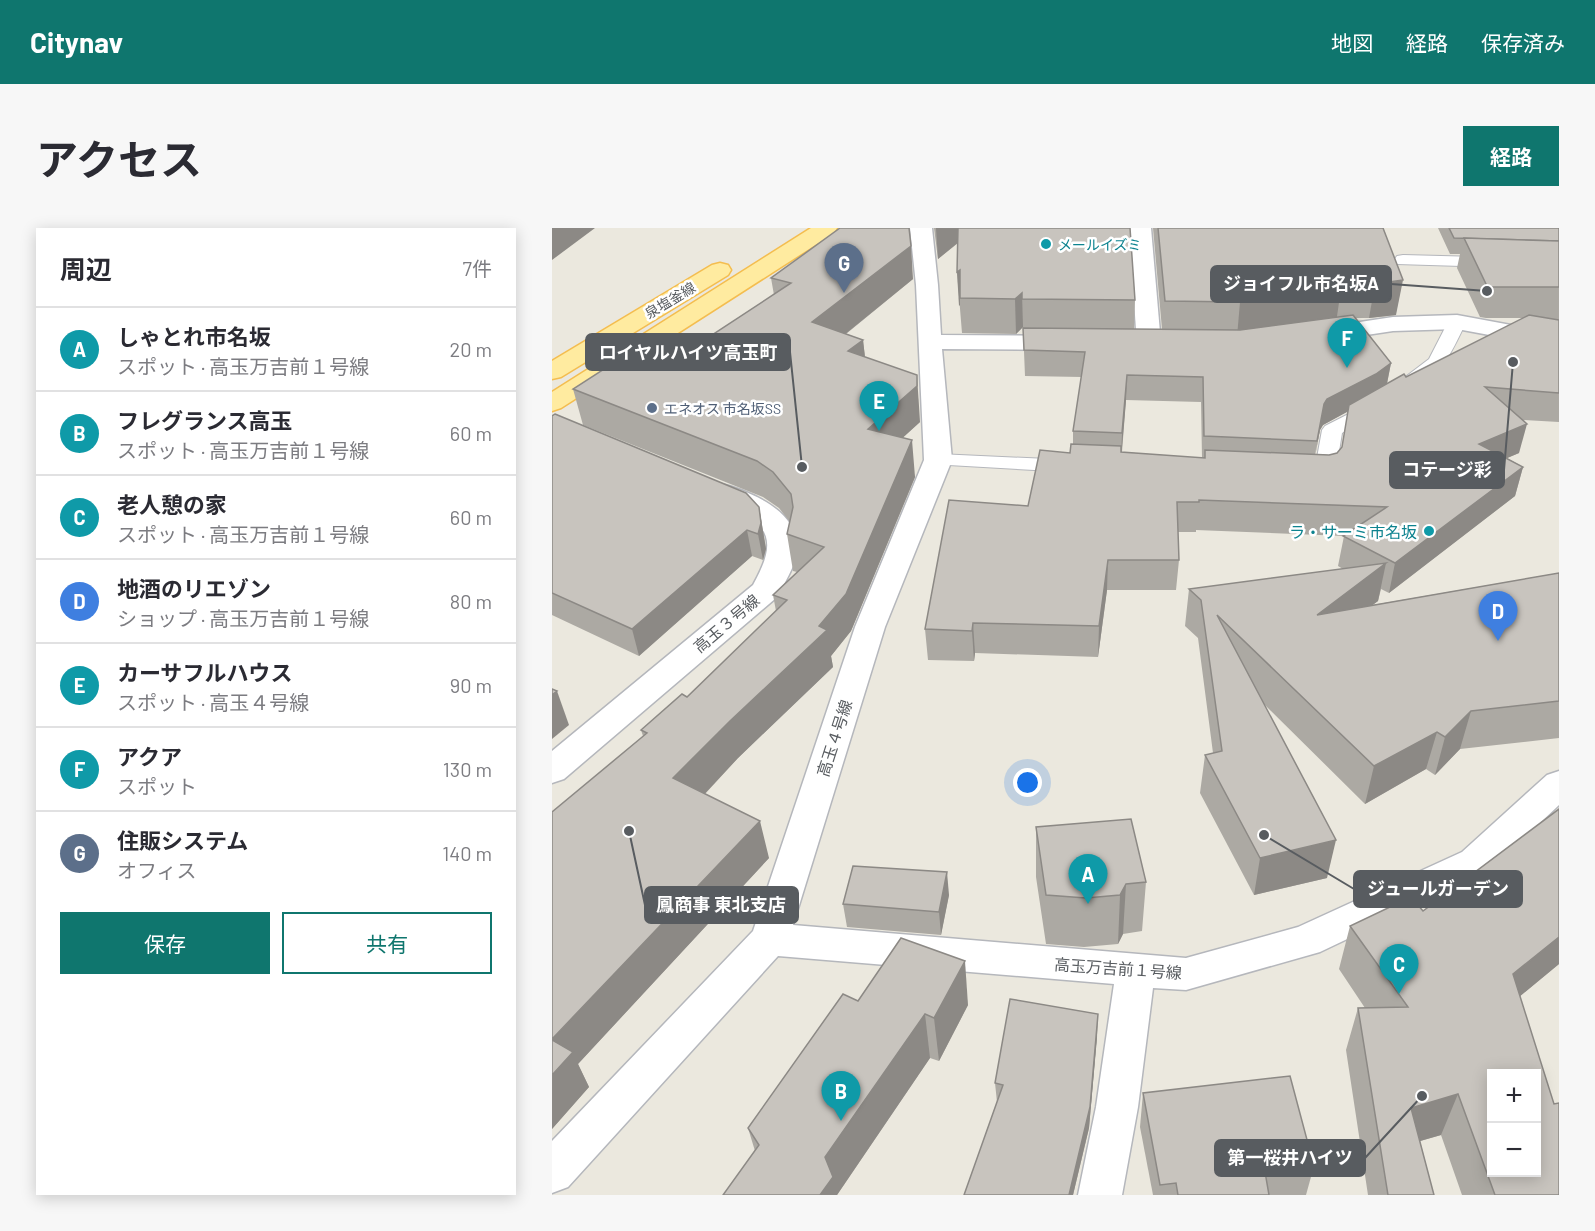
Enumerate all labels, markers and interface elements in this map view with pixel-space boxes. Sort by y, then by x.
text: Citynav [30,25,123,59]
text: 地図 [1331,30,1373,55]
text: 経路 [1406,30,1448,55]
text: 保存済み [1481,30,1565,55]
button: 経路 [1463,126,1559,186]
text: アクセス [36,133,202,183]
place label: メールイズミ [1058,236,1142,253]
marker: メールイズミ [1039,237,1053,251]
pin: G [824,244,864,293]
text: 周辺 [60,253,112,284]
text: 7件 [463,256,492,280]
callout: ジョイフル市名坂A [1211,266,1391,302]
text: ジョイフル市名坂A [1223,272,1379,294]
street label: 泉塩釜線 [642,278,698,322]
pin: F [1328,318,1366,368]
text: しゃとれ市名坂 [117,323,271,349]
callout: ロイヤルハイツ高玉町 [586,334,790,370]
text: A [73,337,86,361]
text: 20 m [449,337,492,361]
text: ロイヤルハイツ高玉町 [598,341,778,363]
text: スポット · 高玉万吉前１号線 [117,354,369,378]
pin: E [860,382,898,431]
place label: エネオス 市名坂SS [664,400,781,417]
marker: エネオス 市名坂SS [645,401,659,415]
text: フレグランス高玉 [117,407,293,433]
text: B [73,421,86,445]
text: 60 m [450,421,492,445]
text: スポット · 高玉万吉前１号線 [117,438,369,462]
callout: コテージ彩 [1390,452,1504,488]
text: コテージ彩 [1402,458,1492,480]
text: 老人憩の家 [117,491,227,517]
text: C [73,505,86,529]
text: 60 m [450,505,492,529]
text: スポット · 高玉万吉前１号線 [117,522,369,546]
place label: ラ・サーミ市名坂 [1289,522,1417,541]
marker: ラ・サーミ市名坂 [1422,524,1436,538]
text: 地酒のリエゾン [117,575,271,601]
text: D [73,589,86,613]
text: 80 m [450,589,492,613]
street label: 高玉３号線 [689,590,763,656]
pin: D [1478,592,1518,641]
text: ショップ · 高玉万吉前１号線 [117,606,369,630]
text: カーサフルハウス [117,659,293,685]
text: E [74,673,85,697]
text: 90 m [450,673,492,697]
text: スポット · 高玉４号線 [117,690,309,714]
street label: 高玉４号線 [813,697,855,779]
text: アクア [117,743,182,769]
text: F [74,757,85,781]
text: 130 m [443,757,492,781]
your location [1013,768,1042,797]
text: スポット [117,774,197,798]
text: 住販システム [117,827,248,853]
text: G [73,841,86,865]
text: 140 m [442,841,492,865]
pin: A [1068,854,1108,904]
text: オフィス [117,858,197,882]
callout: ジュールガーデン [1354,871,1522,907]
text: ジュールガーデン [1367,877,1509,899]
callout: 鳳商事 東北支店 [645,887,798,923]
text: 鳳商事 東北支店 [656,893,786,915]
button: 保存 [60,912,270,974]
button: 共有 [282,912,492,974]
pin: C [1380,944,1418,994]
street label: 高玉万吉前１号線 [1053,954,1183,982]
map controls [1487,1069,1541,1177]
button: + [1487,1069,1541,1123]
pin: B [822,1072,860,1121]
button: − [1487,1123,1541,1177]
callout: 第一桜井ハイツ [1215,1140,1365,1176]
text: 第一桜井ハイツ [1227,1146,1353,1168]

